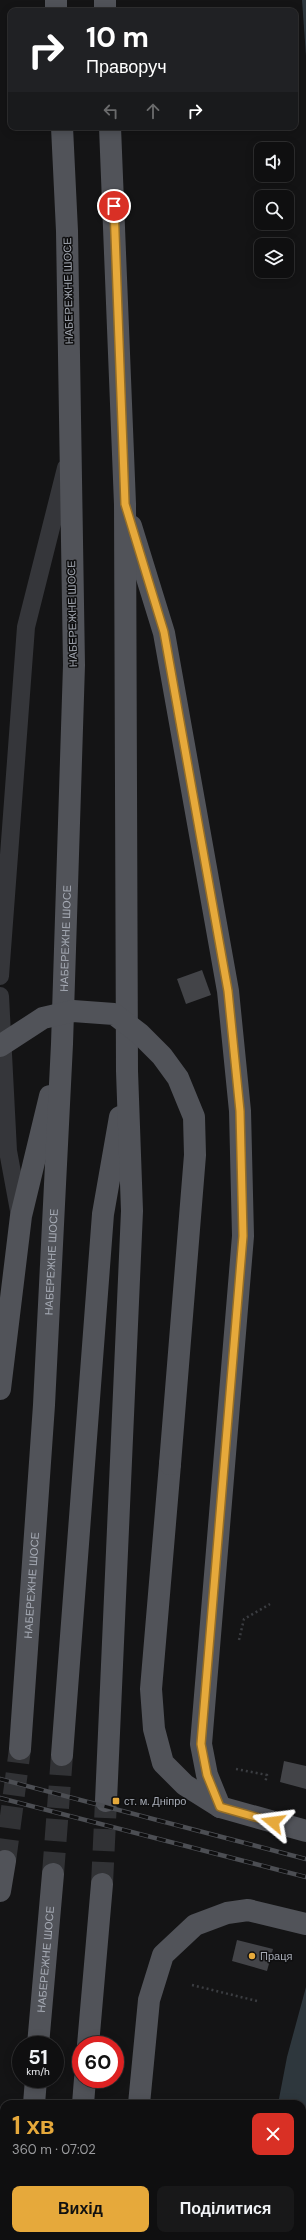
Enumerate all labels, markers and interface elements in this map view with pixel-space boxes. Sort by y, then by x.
text: 10 m [86,19,149,56]
icon: right [20,24,72,76]
text: Праворуч [86,55,167,79]
icon: left [100,100,122,122]
icon: ahead [142,100,164,122]
icon: right [184,100,206,122]
map controls [254,142,294,278]
button: sound [254,142,294,182]
pin [97,189,131,223]
button: search [254,190,294,230]
icon: arrive [103,195,125,217]
street label: НАБЕРЕЖНЕ ШОСЕ [60,237,76,345]
button: layers [254,238,294,278]
street label: НАБЕРЕЖНЕ ШОСЕ [64,560,80,668]
street label: НАБЕРЕЖНЕ ШОСЕ [57,885,74,992]
street label: НАБЕРЕЖНЕ ШОСЕ [41,1208,61,1316]
street label: НАБЕРЕЖНЕ ШОСЕ [21,1532,42,1639]
place label: ст. м. Дніпро [124,1794,186,1808]
marker: ст. м. Дніпро [111,1796,121,1806]
position arrow [252,1801,294,1843]
street label: НАБЕРЕЖНЕ ШОСЕ [34,1905,57,2013]
place label: Праця [260,1949,292,1963]
marker: Праця [247,1951,257,1961]
speed limit sign: 60 [72,2036,124,2088]
text: 51 [28,2044,48,2070]
text: km/h [26,2065,50,2078]
text: 1 хв [12,2110,54,2141]
button: close [252,2113,294,2155]
text: 360 m · 07:02 [12,2141,96,2158]
button: Вихід [12,2186,149,2232]
button: Поділитися [157,2186,294,2232]

